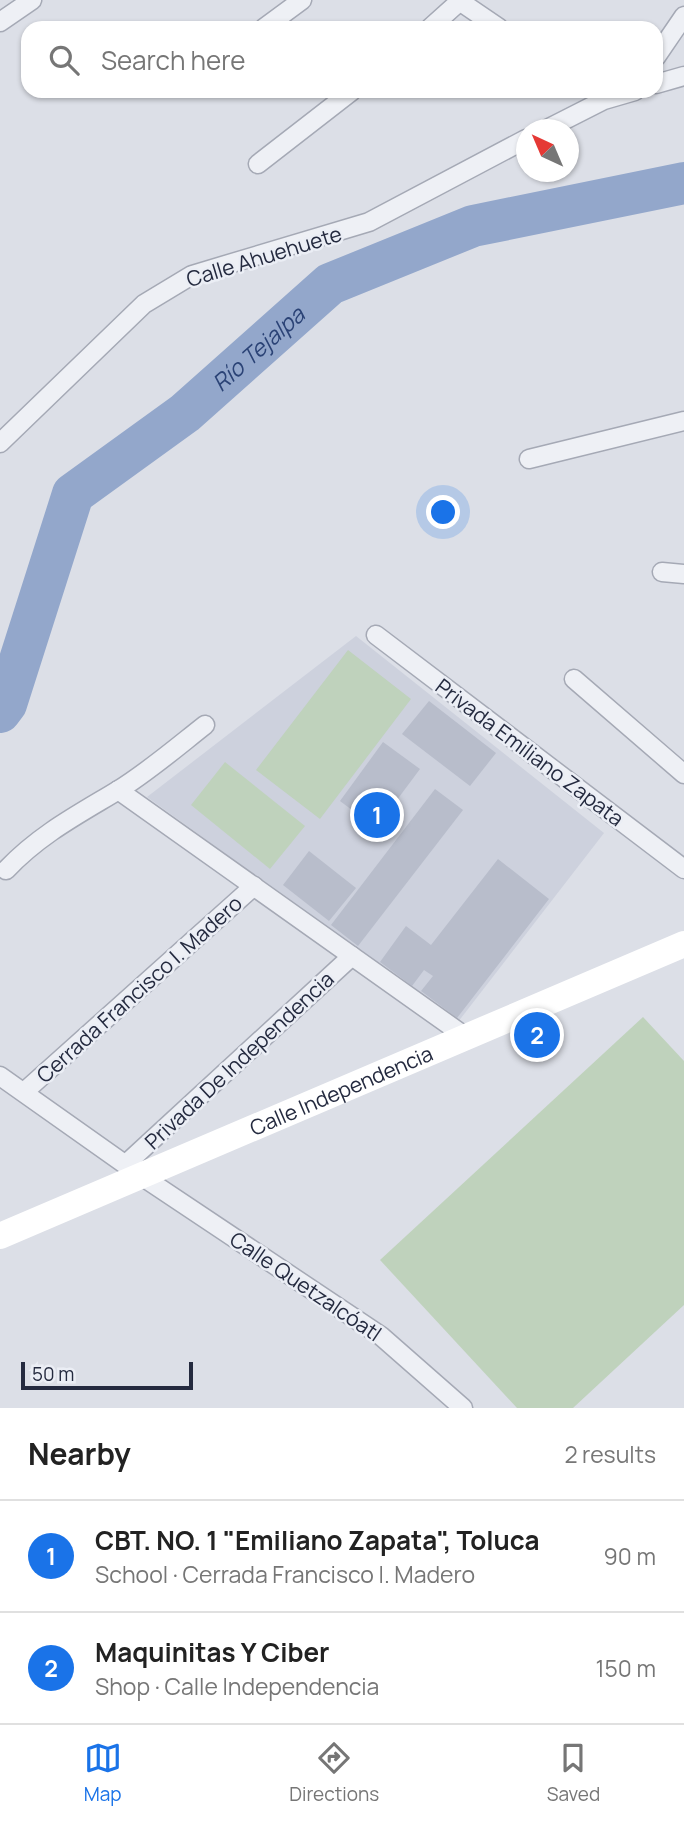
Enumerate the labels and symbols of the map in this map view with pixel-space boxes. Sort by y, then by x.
north arrow [516,119,579,182]
street label: Calle Ahuehuete [183,219,345,293]
water label: Río Tejalpa [205,298,312,398]
your location [426,495,460,529]
street label: Privada Emiliano Zapata [430,672,630,832]
pin: 1 [354,789,400,841]
street label: Cerrada Francisco I. Madero [30,889,248,1089]
street label: Privada De Independencia [138,965,340,1155]
pin: 2 [514,1009,560,1061]
street label: Calle Independencia [245,1039,437,1142]
street label: Calle Quetzalcóatl [225,1225,387,1347]
scale bar [21,1359,192,1391]

